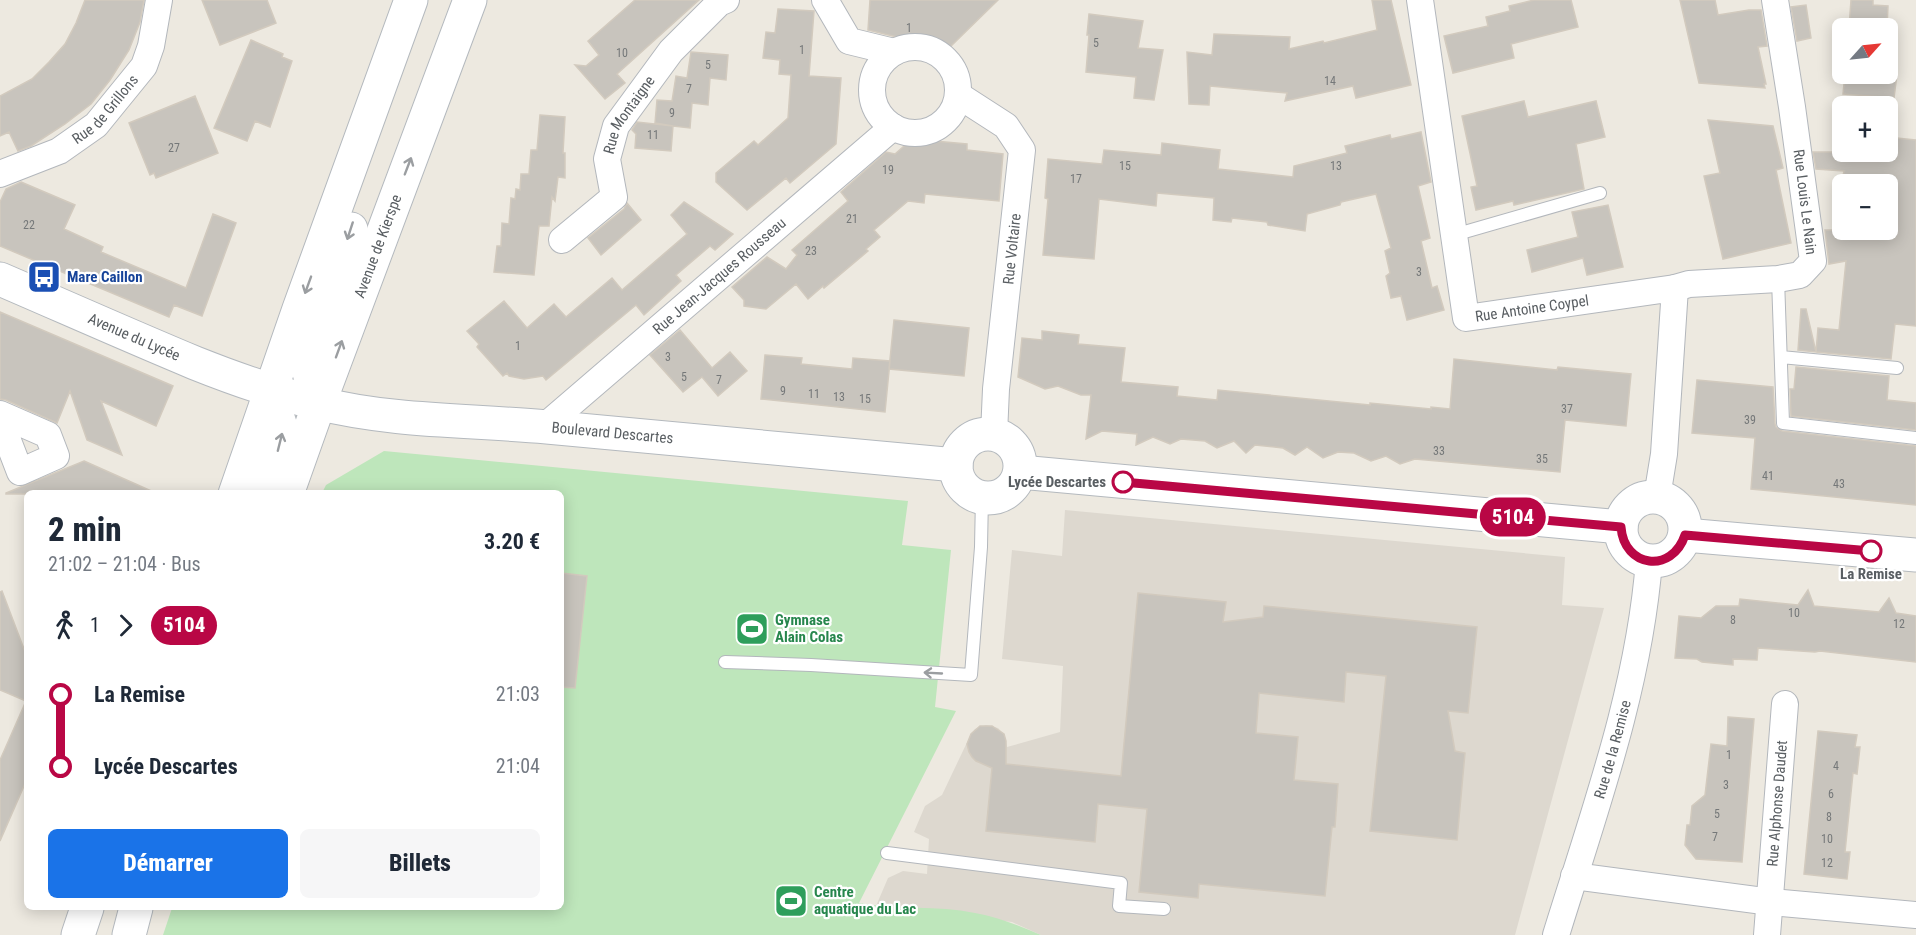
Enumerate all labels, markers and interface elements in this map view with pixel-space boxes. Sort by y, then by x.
north arrow [1832,18,1898,84]
map controls [1832,18,1898,240]
house number: 1 [906,21,912,35]
house number: 5 [1093,36,1099,50]
house number: 1 [799,43,805,57]
house number: 10 [616,46,628,60]
house number: 5 [705,58,711,72]
street label: Rue de Grillons [69,71,142,148]
street label: Rue Montaigne [600,72,659,156]
house number: 14 [1324,74,1336,88]
house number: 7 [686,82,692,96]
button: + [1832,96,1898,162]
house number: 9 [669,106,675,120]
house number: 11 [647,128,659,142]
house number: 27 [168,141,180,155]
street label: Rue Louis Le Nain [1790,148,1820,256]
one-way arrow [403,158,414,176]
house number: 15 [1119,159,1131,173]
house number: 13 [1330,159,1342,173]
house number: 19 [882,163,894,177]
house number: 17 [1070,172,1082,186]
button: − [1832,174,1898,240]
street label: Avenue de Kierspe [350,192,406,300]
house number: 21 [846,212,858,226]
street label: Rue Voltaire [999,213,1025,285]
street label: Rue Jean-Jacques Rousseau [649,214,790,338]
house number: 22 [23,218,35,232]
one-way arrow [344,221,355,240]
house number: 23 [805,244,817,258]
bus stop icon: Mare Caillon [26,259,62,295]
house number: 3 [1416,265,1422,279]
place label: Mare Caillon [67,268,143,286]
one-way arrow [301,275,312,294]
street label: Rue Antoine Coypel [1474,291,1590,326]
street label: Avenue du Lycée [85,309,183,365]
house number: 1 [515,339,521,353]
one-way arrow [334,340,345,359]
house number: 3 [665,350,671,364]
house number: 5 [681,370,687,384]
house number: 7 [716,373,722,387]
house number: 9 [780,384,786,398]
house number: 11 [808,387,820,401]
house number: 13 [833,390,845,404]
house number: 15 [859,392,871,406]
house number: 37 [1561,402,1573,416]
house number: 39 [1744,413,1756,427]
street label: Boulevard Descartes [551,418,674,448]
one-way arrow [275,433,287,452]
house number: 33 [1433,444,1445,458]
house number: 35 [1536,452,1548,466]
house number: 41 [1762,469,1774,483]
marker: Lycée Descartes [1112,471,1134,493]
place label: Lycée Descartes [1008,473,1106,491]
house number: 43 [1833,477,1845,491]
line badge: 5104 [1471,498,1555,536]
text: 5104 [1492,505,1534,529]
text: 2 min [48,510,122,549]
text: 3.20 € [484,529,540,554]
marker: La Remise [1860,540,1882,562]
text: 21:02 – 21:04 · Bus [48,552,201,576]
place label: La Remise [1840,565,1902,583]
house number: 10 [1788,606,1800,620]
icon: walk [48,609,81,642]
icon: forward [109,609,142,642]
sports icon: Gymnase Alain Colas [734,611,770,647]
place label: Gymnase Alain Colas [775,611,843,646]
text: 1 [90,613,100,637]
text: 5104 [163,613,205,637]
house number: 8 [1730,613,1736,627]
house number: 12 [1893,617,1905,631]
one-way arrow [923,667,943,678]
text: La Remise [94,682,185,707]
text: 21:03 [496,682,540,706]
street label: Rue de la Remise [1590,698,1635,801]
street label: Rue Alphonse Daudet [1763,740,1791,867]
house number: 1 [1726,748,1732,762]
text: Lycée Descartes [94,754,238,779]
text: 21:04 [496,754,540,778]
house number: 4 [1833,759,1839,773]
house number: 3 [1723,778,1729,792]
house number: 6 [1828,787,1834,801]
house number: 5 [1714,807,1720,821]
house number: 8 [1826,810,1832,824]
button: Démarrer [48,829,288,898]
button: Billets [300,829,540,898]
house number: 7 [1712,830,1718,844]
house number: 10 [1821,832,1833,846]
house number: 12 [1821,856,1833,870]
sports icon: Centre aquatique du Lac [773,883,809,919]
place label: Centre aquatique du Lac [814,883,916,918]

